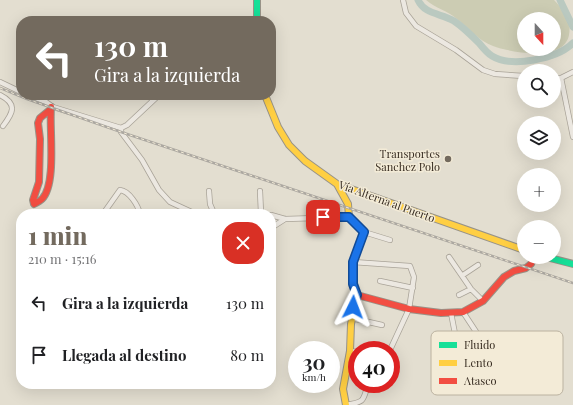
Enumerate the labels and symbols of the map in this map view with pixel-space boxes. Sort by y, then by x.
north arrow [517,12,561,56]
place label: Transportes Sanchez Polo [375,146,440,174]
marker: Transportes Sanchez Polo [443,154,453,164]
street label: Vía Alterna al Puerto [336,176,437,225]
pin [306,200,340,234]
position arrow [332,286,374,328]
legend [431,331,563,395]
text: Fluido [464,337,495,352]
speed limit sign: 40 [348,341,400,393]
text: Lento [464,355,493,370]
text: Atasco [463,373,497,388]

